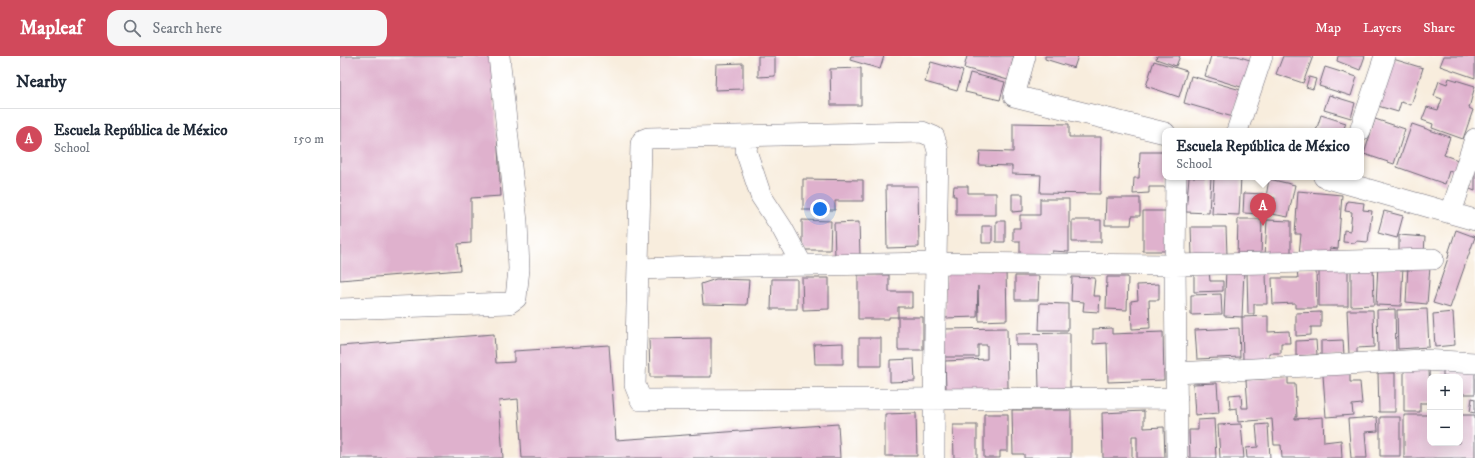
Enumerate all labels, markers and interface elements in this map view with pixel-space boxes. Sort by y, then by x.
search box [107,10,387,46]
text: Mapleaf [20,17,83,40]
icon: search [121,17,143,39]
text: Search here [153,19,222,38]
text: Map [1315,19,1341,37]
text: Layers [1363,19,1401,37]
text: Share [1423,19,1455,37]
text: Nearby [16,71,66,93]
text: Escuela República de México [54,121,228,140]
popup [1162,128,1364,180]
text: A [25,131,33,147]
text: 150 m [293,131,324,147]
text: Escuela República de México [1176,137,1350,156]
text: School [54,140,90,156]
text: School [1176,156,1212,172]
pin: A [1250,193,1276,226]
your location [810,199,830,219]
map controls [1427,374,1463,446]
button: + [1427,374,1463,410]
button: − [1427,410,1463,446]

